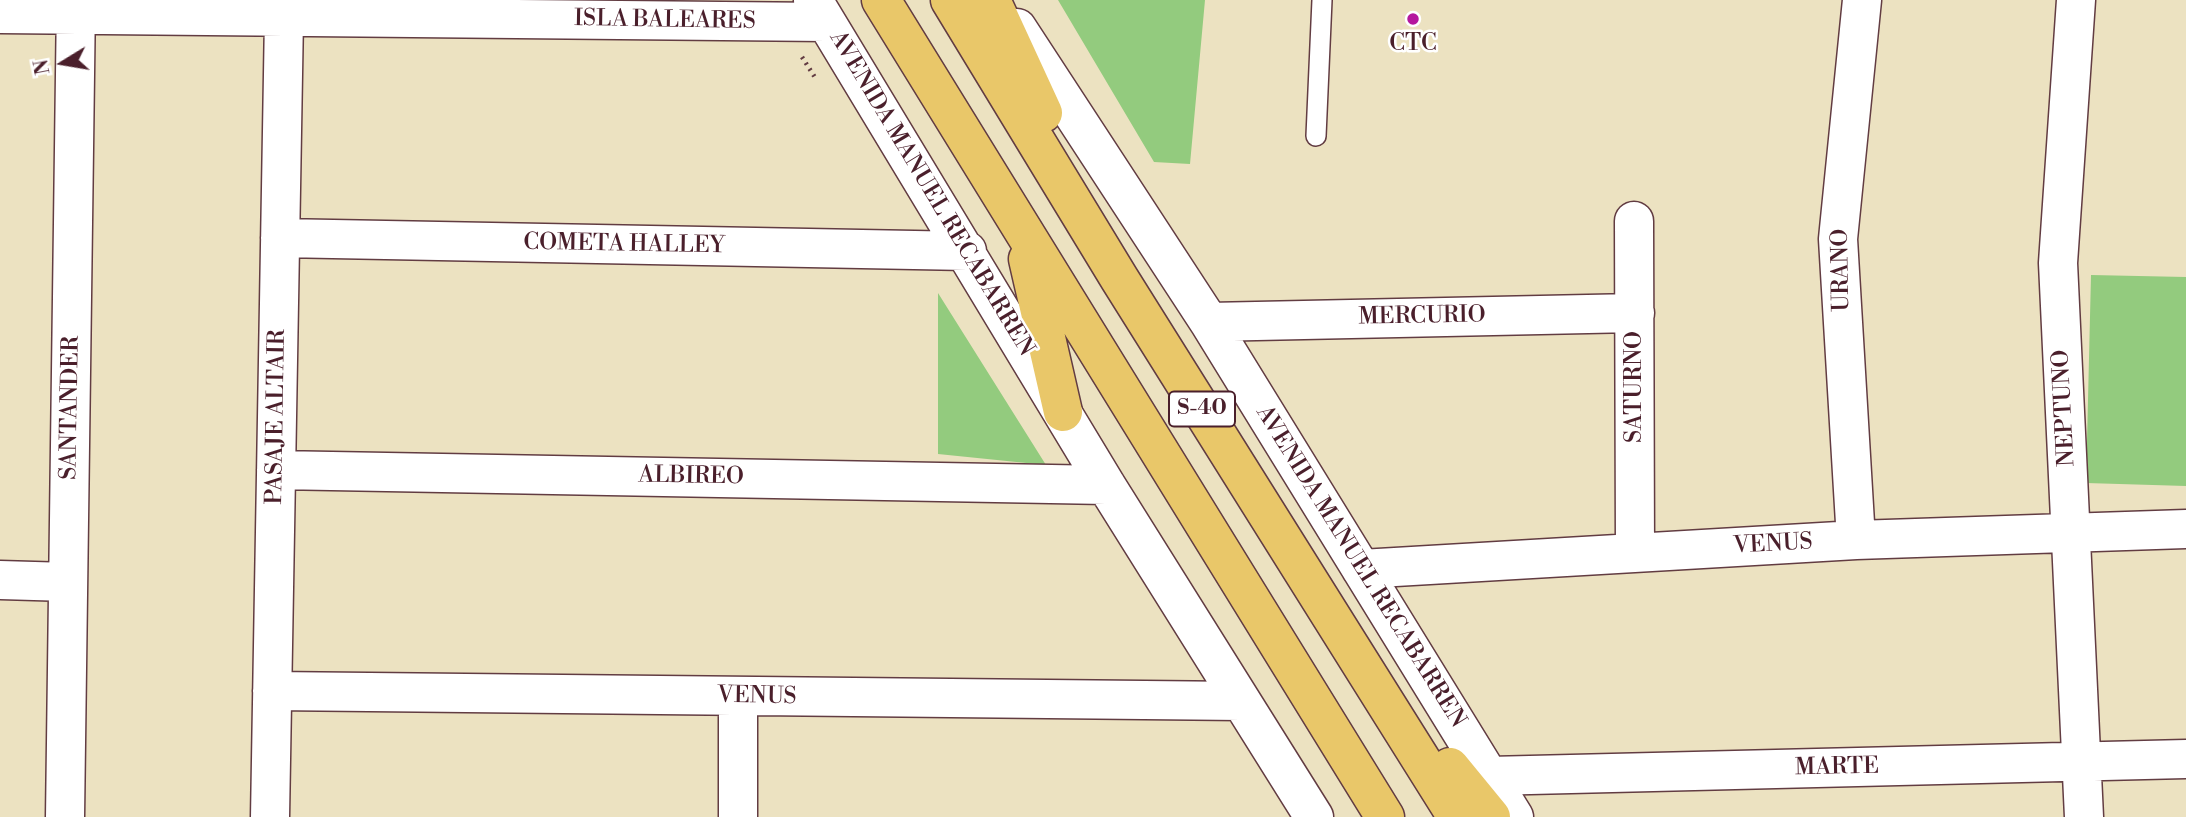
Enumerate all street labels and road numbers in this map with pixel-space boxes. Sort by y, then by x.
street label: ISLA BALEARES [574,6,756,36]
street label: AVENIDA MANUEL RECABARREN [823,26,1039,362]
street label: URANO [1827,228,1857,312]
street label: COMETA HALLEY [523,229,725,261]
street label: MERCURIO [1358,302,1486,332]
street label: PASAJE ALTAIR [262,329,292,505]
street label: SATURNO [1621,331,1649,443]
street label: SANTANDER [56,336,86,480]
street label: NEPTUNO [2048,349,2082,467]
road number: S-40 [1169,392,1235,426]
street label: AVENIDA MANUEL RECABARREN [1249,401,1471,733]
street label: ALBIREO [638,462,744,492]
street label: VENUS [1733,529,1813,561]
street label: VENUS [717,683,797,711]
street label: MARTE [1795,753,1879,783]

